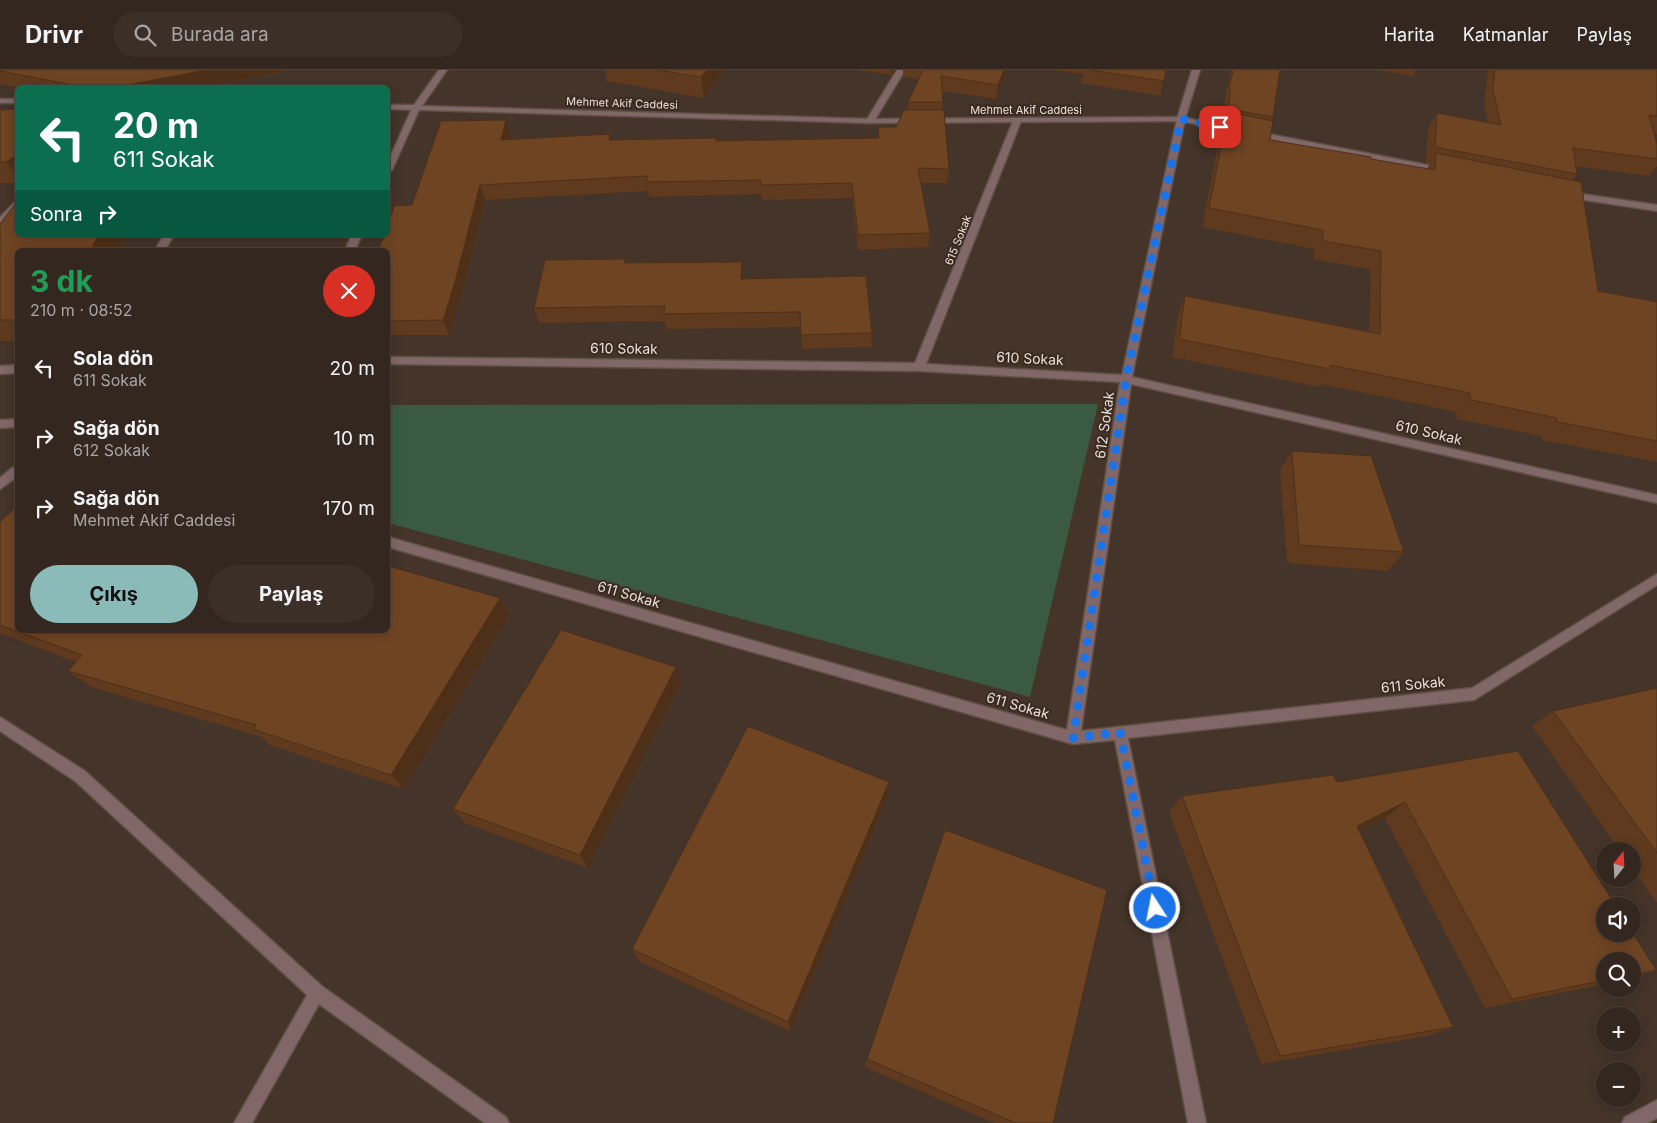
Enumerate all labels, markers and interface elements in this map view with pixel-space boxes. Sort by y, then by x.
search box [113,12,463,57]
text: Drivr [25,20,83,49]
icon: search [131,21,159,49]
text: Burada ara [171,23,269,46]
text: Harita [1384,24,1435,45]
text: Katmanlar [1463,24,1548,45]
text: Paylaş [1576,24,1632,45]
street label: Mehmet Akif Caddesi [566,94,678,112]
street label: Mehmet Akif Caddesi [970,103,1082,117]
text: 20 m [113,104,199,146]
icon: left [30,105,95,170]
pin [1199,106,1241,148]
icon: arrive [1206,113,1234,141]
text: 611 Sokak [113,146,215,172]
icon: right [93,200,121,228]
text: Sonra [30,203,83,226]
street label: 615 Sokak [942,213,974,267]
text: 3 dk [30,263,93,299]
button: close [323,265,375,317]
text: 210 m · 08:52 [30,300,133,320]
street label: 610 Sokak [590,339,658,357]
text: Sola dön [73,347,153,370]
street label: 610 Sokak [996,348,1065,368]
icon: left [30,354,58,382]
text: 20 m [329,357,375,380]
text: 611 Sokak [73,370,147,390]
street label: 612 Sokak [1091,390,1117,460]
street label: 610 Sokak [1394,416,1464,448]
text: Sağa dön [73,417,159,440]
icon: right [30,424,58,452]
text: 10 m [333,427,375,450]
text: 612 Sokak [73,440,150,460]
text: Sağa dön [73,487,159,510]
icon: right [30,494,58,522]
text: 170 m [323,497,375,520]
text: Mehmet Akif Caddesi [73,510,235,530]
button: Çıkış [30,565,198,623]
button: Paylaş [208,565,375,623]
street label: 611 Sokak [596,577,663,611]
street label: 611 Sokak [1380,672,1446,696]
street label: 611 Sokak [985,688,1052,722]
north arrow [1596,842,1641,888]
map controls [1596,842,1641,1107]
position arrow [1128,881,1180,933]
button: sound [1596,897,1641,942]
button: search [1596,952,1641,997]
button: + [1596,1007,1641,1052]
button: − [1596,1062,1641,1107]

